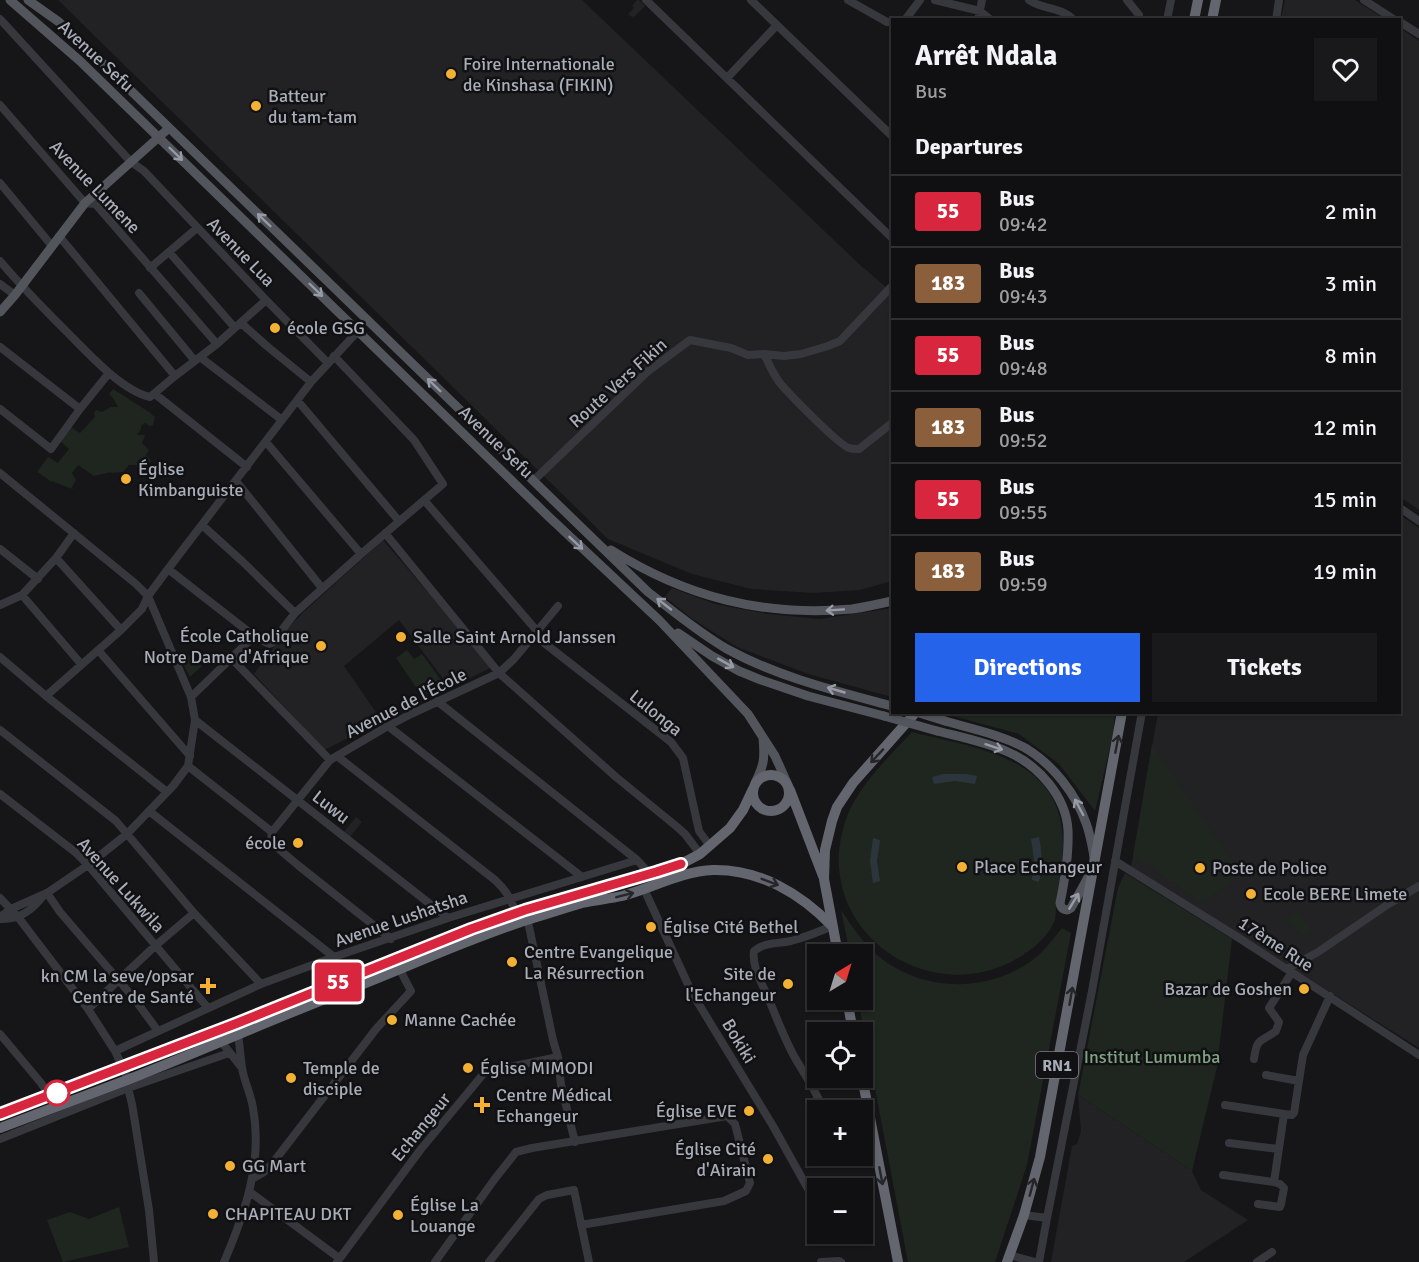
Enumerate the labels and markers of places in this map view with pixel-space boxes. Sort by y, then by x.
place label: Foire Internationale de Kinshasa (FIKIN) [463,53,615,96]
marker: Foire Internationale de Kinshasa (FIKIN) [444,67,458,81]
place label: Batteur du tam-tam [268,85,357,128]
marker: Batteur du tam-tam [249,99,263,113]
place label: école GSG [287,317,365,339]
marker: école GSG [268,321,282,335]
place label: Église Kimbanguiste [138,458,244,501]
marker: Église Kimbanguiste [119,472,133,486]
place label: École Catholique Notre Dame d'Afrique [144,625,309,668]
place label: Salle Saint Arnold Janssen [413,626,616,648]
marker: Salle Saint Arnold Janssen [394,630,408,644]
marker: École Catholique Notre Dame d'Afrique [314,639,328,653]
place label: école [245,832,286,854]
marker: école [291,836,305,850]
place label: Place Echangeur [974,856,1103,878]
place label: Poste de Police [1212,857,1327,879]
marker: Place Echangeur [955,860,969,874]
marker: Poste de Police [1193,861,1207,875]
place label: Ecole BERE Limete [1263,883,1407,905]
marker: Ecole BERE Limete [1244,887,1258,901]
place label: Église Cité Bethel [663,916,798,938]
marker: Église Cité Bethel [644,920,658,934]
place label: Centre Evangelique La Résurrection [524,941,673,984]
marker: Centre Evangelique La Résurrection [505,955,519,969]
place label: Site de l'Echangeur [685,963,776,1006]
place label: kn CM la seve/opsar Centre de Santé [41,965,194,1008]
marker: kn CM la seve/opsar Centre de Santé [199,977,217,995]
marker: Site de l'Echangeur [781,977,795,991]
place label: Bazar de Goshen [1164,978,1292,1000]
marker: Bazar de Goshen [1297,982,1311,996]
place label: Manne Cachée [404,1009,516,1031]
marker: Manne Cachée [385,1013,399,1027]
place label: Temple de disciple [303,1057,380,1100]
place label: Église MIMODI [480,1057,594,1079]
marker: Église MIMODI [461,1061,475,1075]
marker: Temple de disciple [284,1071,298,1085]
unlabelled marker [44,1080,70,1106]
place label: Centre Médical Echangeur [496,1084,612,1127]
marker: Centre Médical Echangeur [473,1096,491,1114]
place label: Église EVE [656,1100,737,1122]
marker: Église EVE [742,1104,756,1118]
place label: Église Cité d'Airain [675,1138,756,1181]
marker: Église Cité d'Airain [761,1152,775,1166]
place label: GG Mart [242,1155,306,1177]
marker: GG Mart [223,1159,237,1173]
place label: Église La Louange [410,1194,479,1237]
place label: CHAPITEAU DKT [225,1203,352,1225]
marker: CHAPITEAU DKT [206,1207,220,1221]
marker: Église La Louange [391,1208,405,1222]

